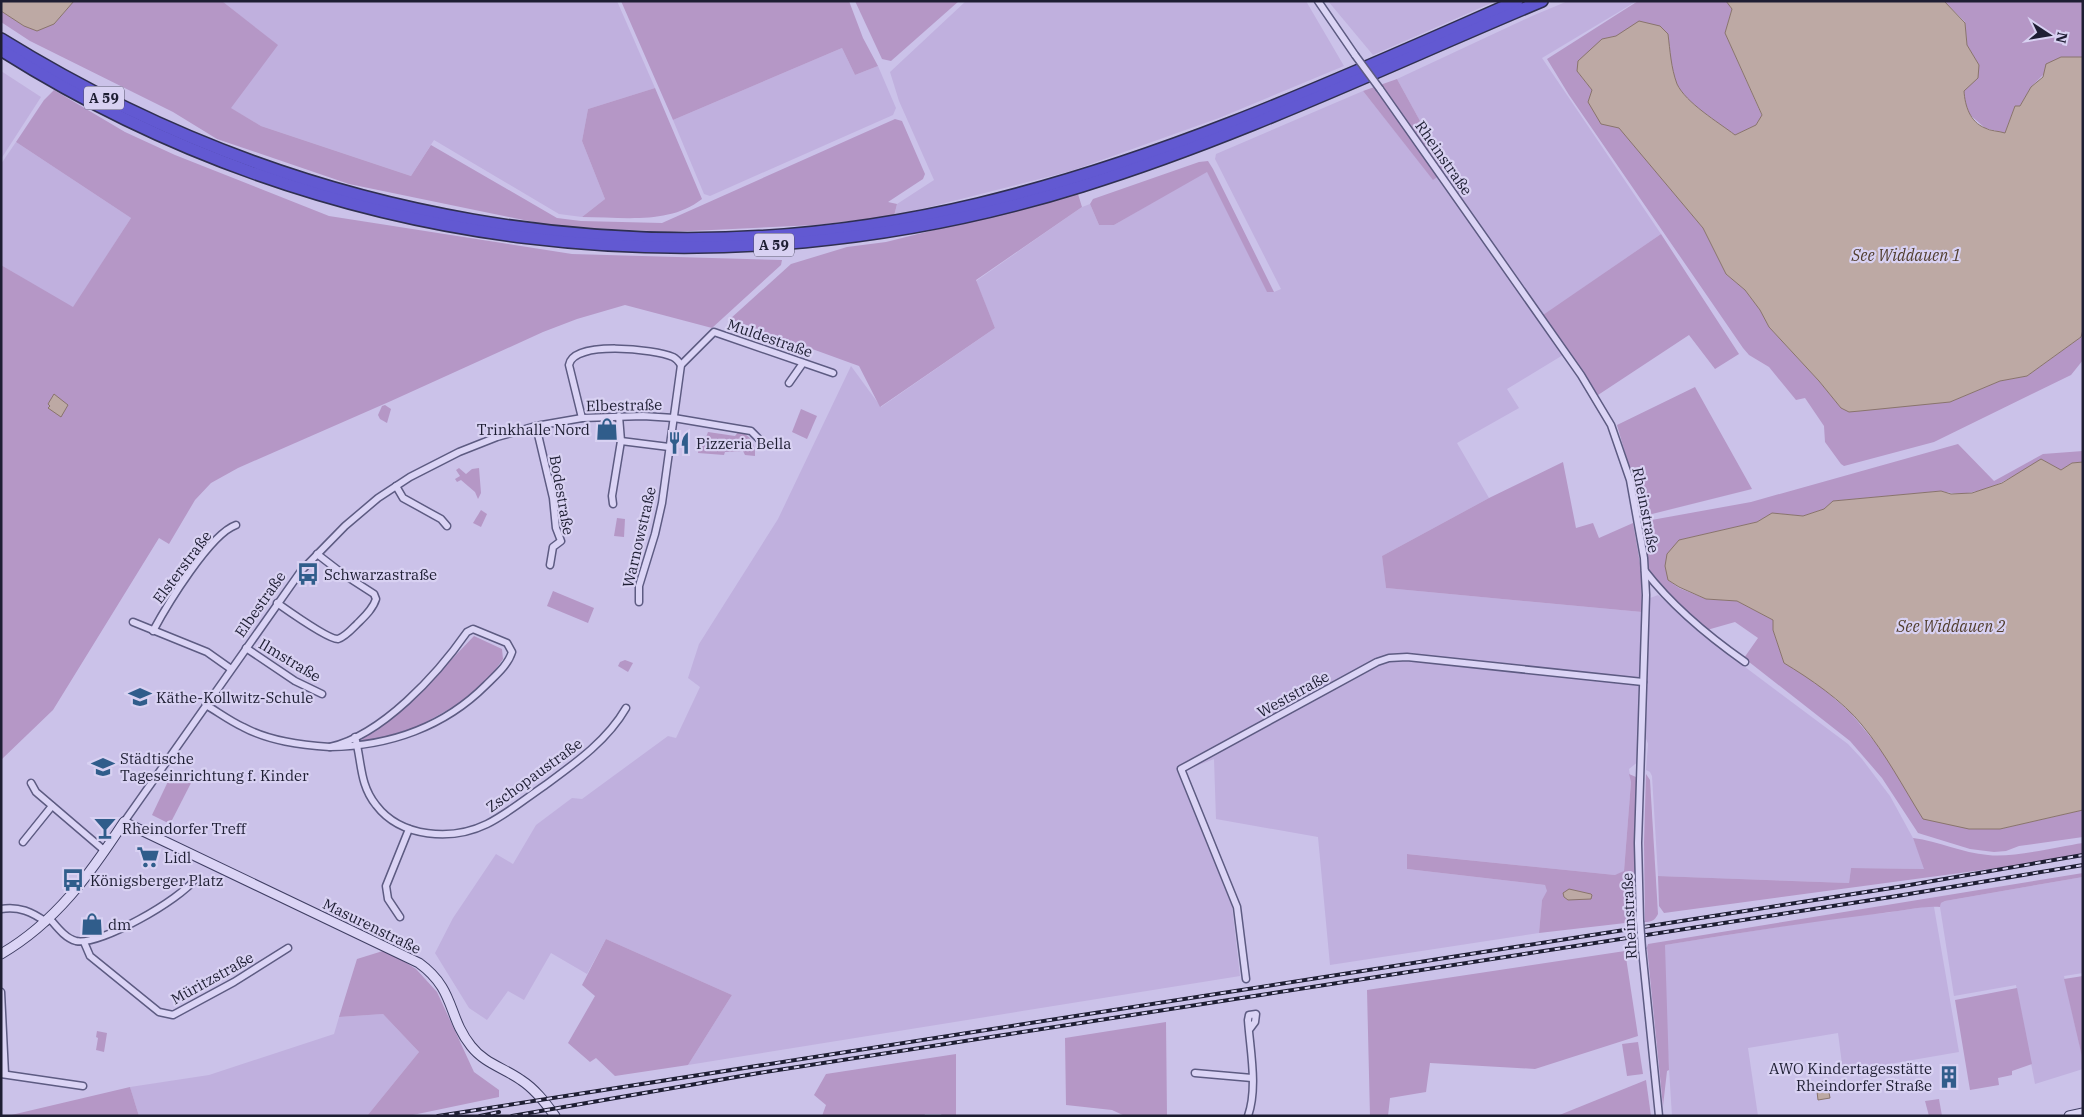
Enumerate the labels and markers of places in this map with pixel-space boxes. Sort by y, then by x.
shop icon: Trinkhalle Nord [594,416,620,442]
place label: Trinkhalle Nord [477,420,590,439]
restaurant icon: Pizzeria Bella [666,430,692,456]
place label: Pizzeria Bella [696,434,792,453]
bus stop icon: Schwarzastraße [295,561,321,587]
place label: Schwarzastraße [324,565,437,584]
school or university icon: Käthe-Kollwitz-Schule [127,684,153,710]
place label: Käthe-Kollwitz-Schule [156,688,313,707]
place label: Städtische Tageseinrichtung f. Kinder [120,749,309,785]
school or university icon: Städtische Tageseinrichtung f. Kinder [90,754,116,780]
bar icon: Rheindorfer Treff [92,815,118,841]
place label: Rheindorfer Treff [122,819,247,838]
supermarket icon: Lidl [135,844,161,870]
place label: Lidl [164,848,191,867]
bus stop icon: Königsberger Platz [60,867,86,893]
place label: Königsberger Platz [90,871,223,890]
shop icon: dm [79,911,105,937]
place label: dm [108,915,131,934]
place label: AWO Kindertagesstätte Rheindorfer Straße [1769,1059,1932,1095]
building icon: AWO Kindertagesstätte Rheindorfer Straße [1936,1064,1962,1090]

